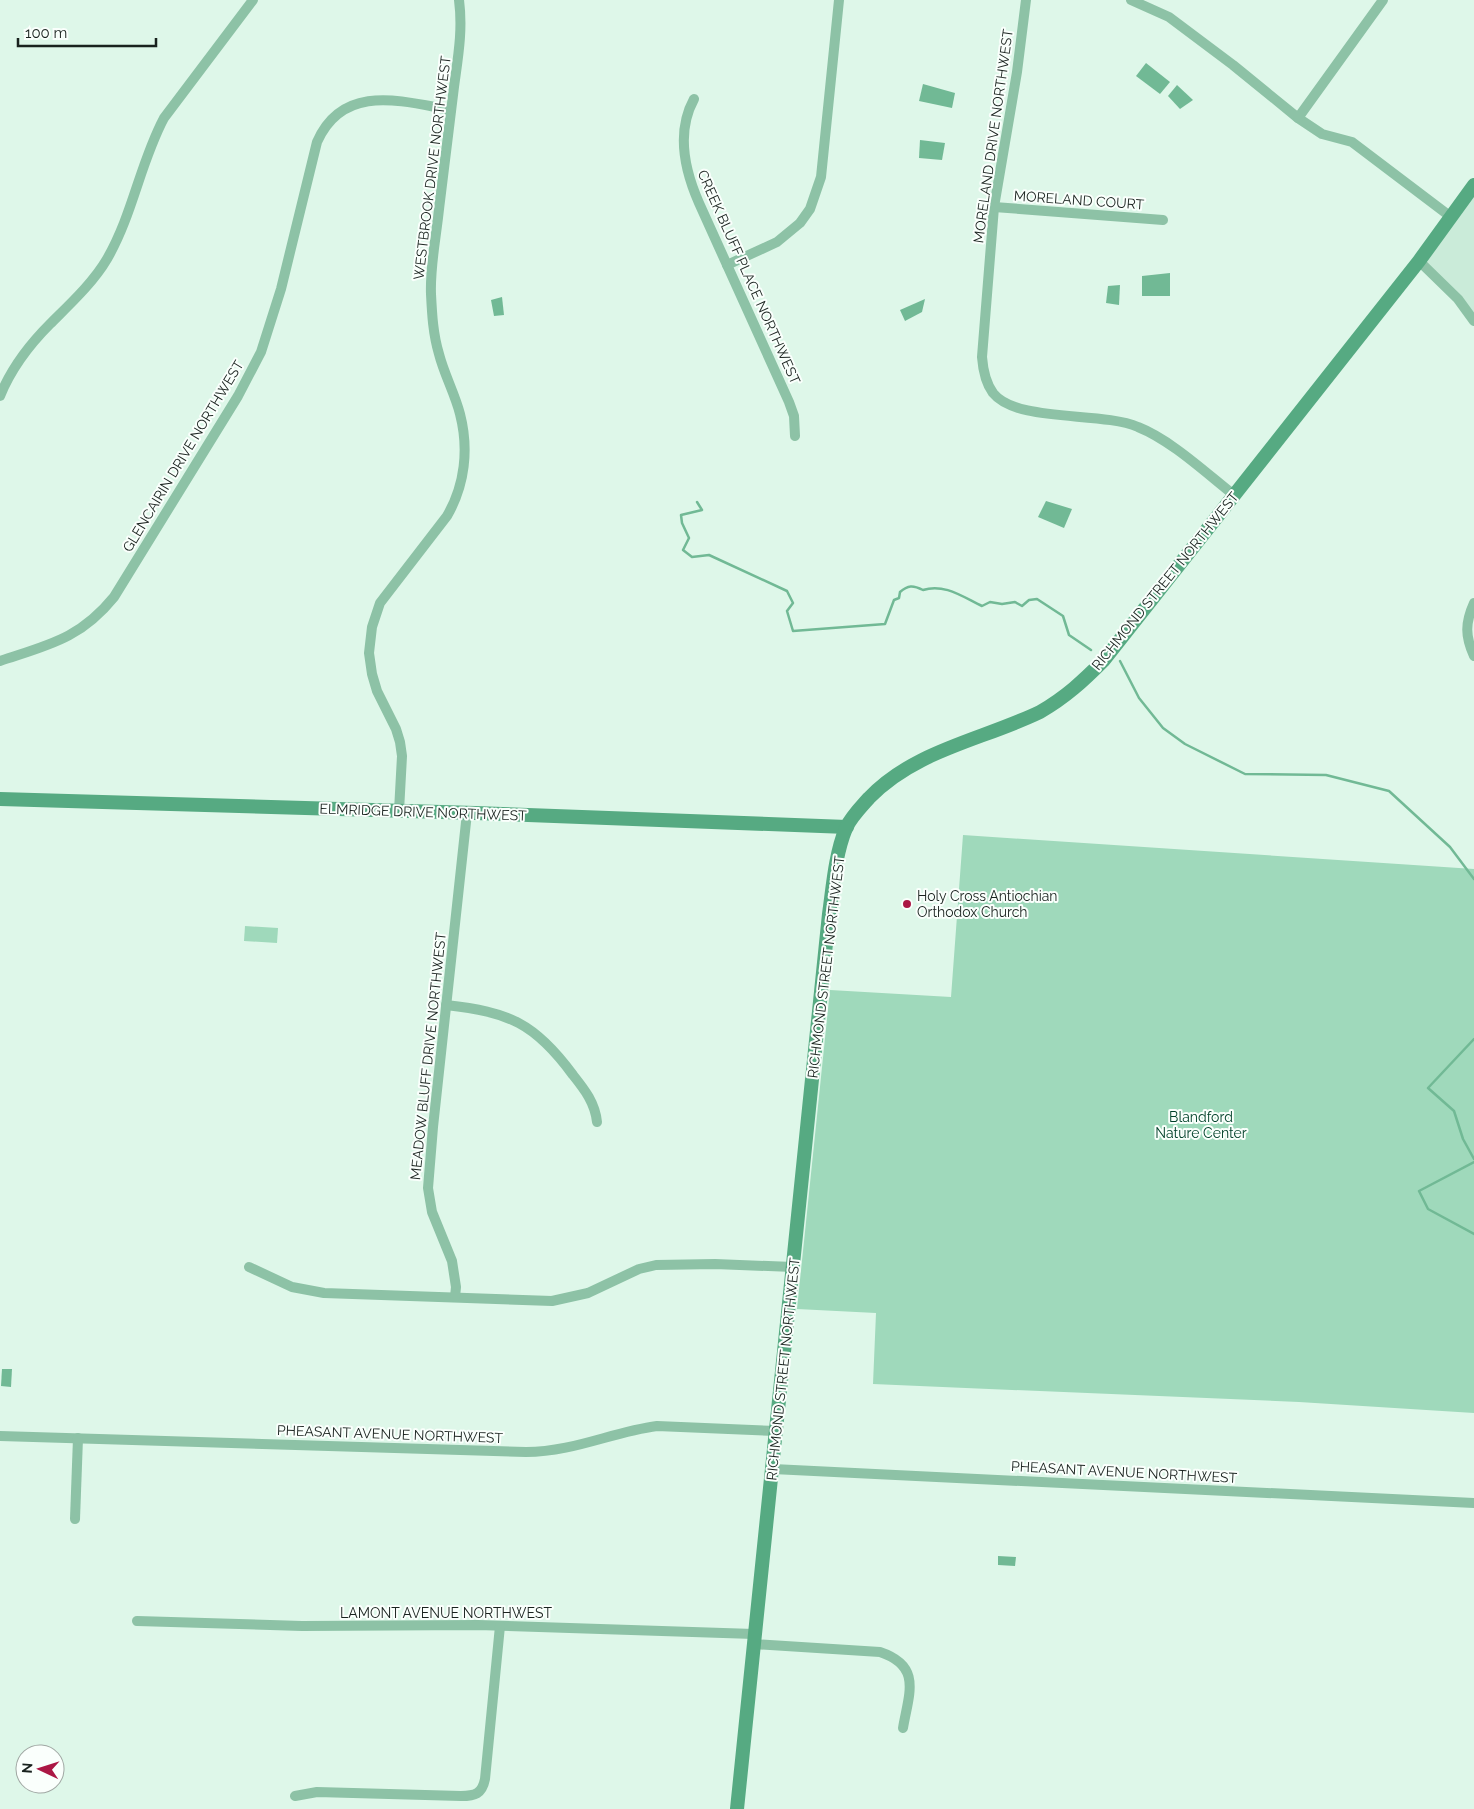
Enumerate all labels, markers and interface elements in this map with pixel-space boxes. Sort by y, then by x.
scale bar [18,15,155,47]
text: 100 m [25,24,67,42]
street label: MORELAND DRIVE NORTHWEST [970,27,1016,244]
street label: WESTBROOK DRIVE NORTHWEST [410,55,454,281]
street label: CREEK BLUFF PLACE NORTHWEST [694,168,804,387]
street label: MORELAND COURT [1013,187,1145,213]
street label: GLENCAIRIN DRIVE NORTHWEST [119,357,247,555]
street label: RICHMOND STREET NORTHWEST [1088,489,1242,673]
street label: ELMRIDGE DRIVE NORTHWEST [319,800,527,824]
street label: RICHMOND STREET NORTHWEST [804,854,848,1079]
place label: Holy Cross Antiochian Orthodox Church [917,888,1058,920]
marker: Holy Cross Antiochian Orthodox Church [901,898,913,910]
street label: MEADOW BLUFF DRIVE NORTHWEST [407,931,449,1181]
park label: Blandford Nature Center [1155,1109,1247,1141]
street label: RICHMOND STREET NORTHWEST [763,1256,803,1481]
street label: PHEASANT AVENUE NORTHWEST [277,1422,504,1446]
street label: PHEASANT AVENUE NORTHWEST [1011,1458,1238,1486]
street label: LAMONT AVENUE NORTHWEST [340,1605,552,1621]
north arrow [15,1744,65,1794]
text: N [19,1762,35,1774]

